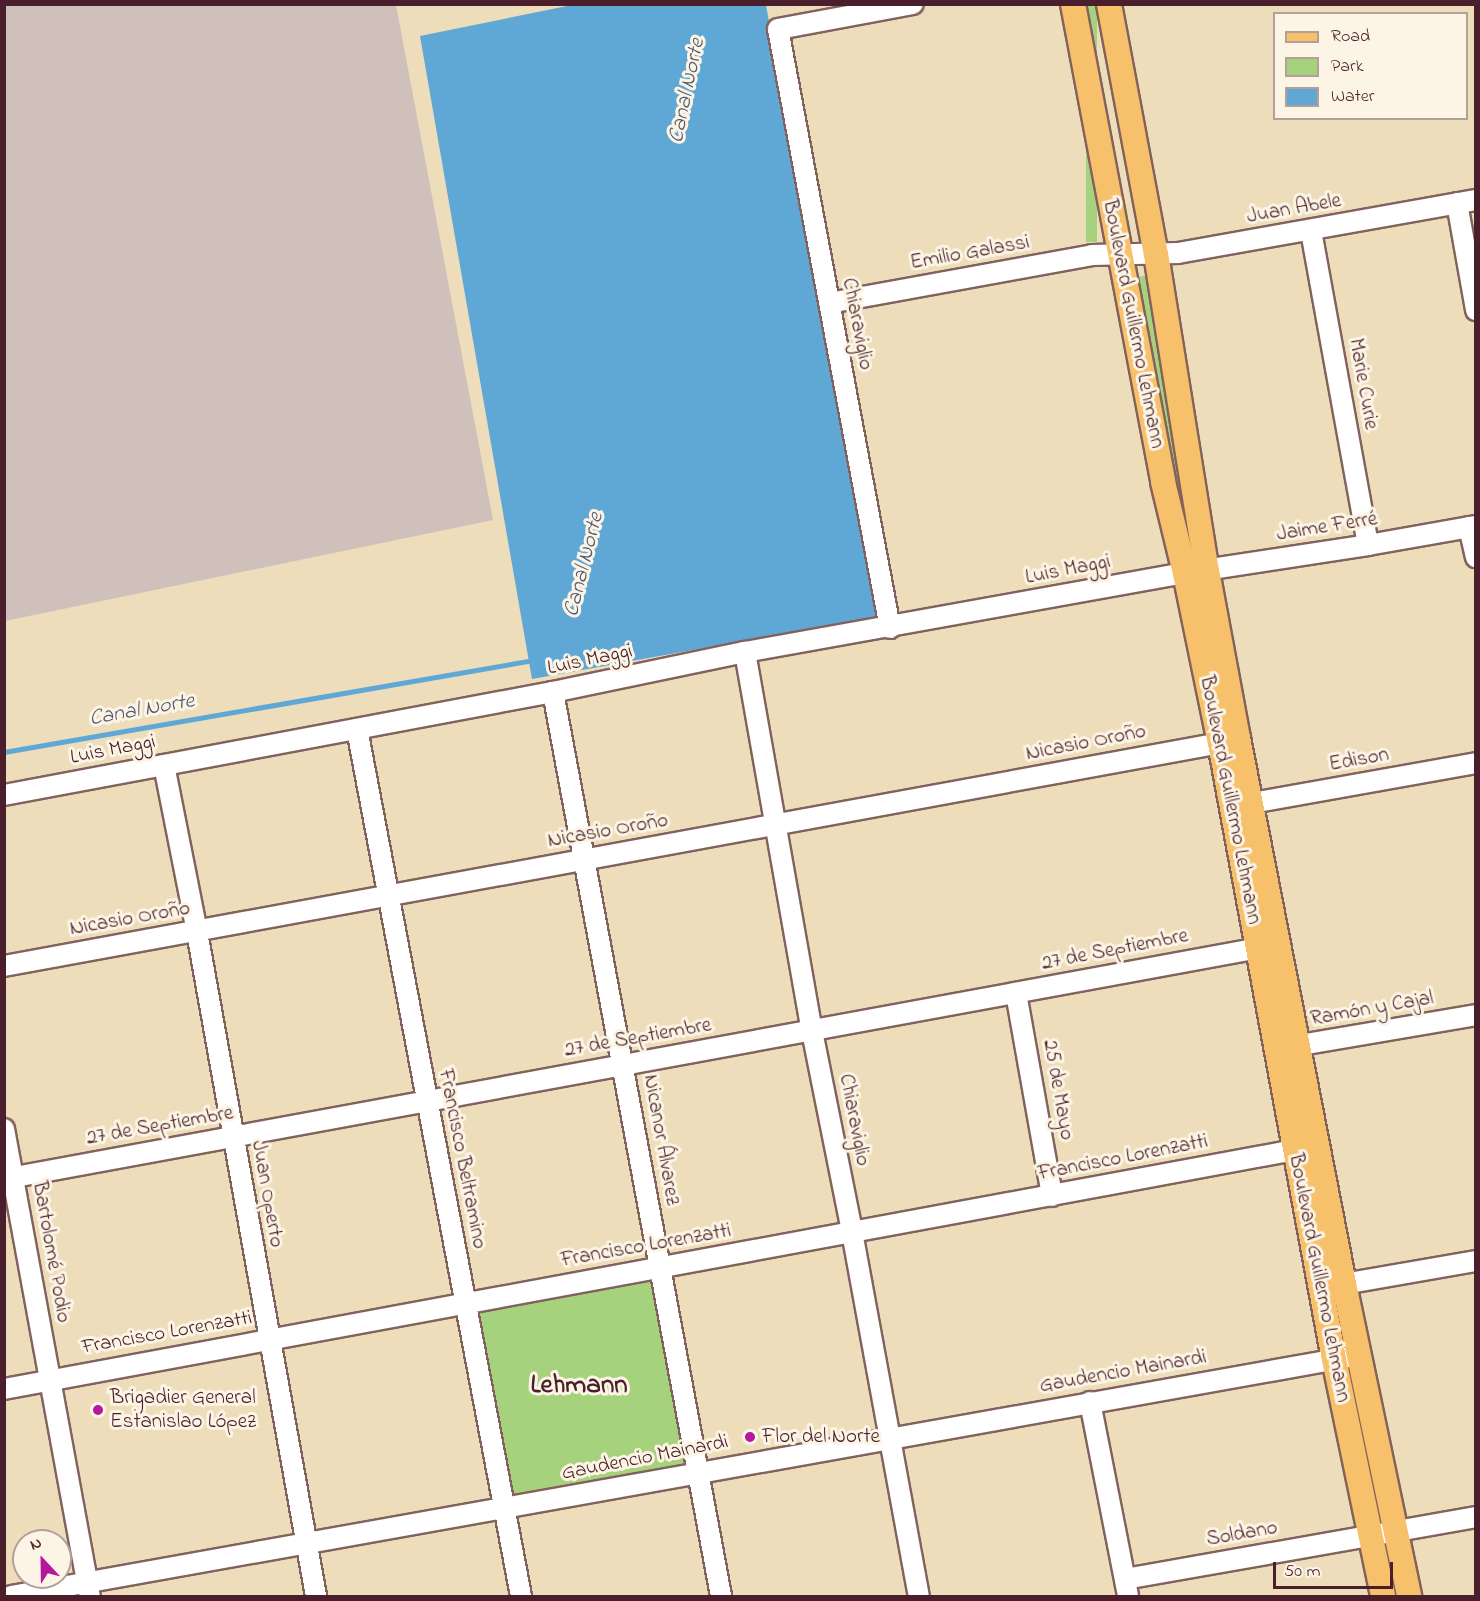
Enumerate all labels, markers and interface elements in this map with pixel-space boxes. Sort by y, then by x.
legend [1273,12,1468,120]
text: Road [1331,24,1370,50]
water label: Canal Norte [664,36,712,146]
text: Park [1331,54,1364,80]
text: Water [1331,84,1374,110]
street label: Juan Abele [1245,188,1343,230]
street label: Boulevard Guillermo Lehmann [1097,198,1169,450]
street label: Emilio Galassi [908,230,1032,276]
street label: Chiaraviglio [836,276,878,372]
street label: Marie Curie [1343,336,1383,432]
street label: Jaime Ferré [1275,507,1379,547]
water label: Canal Norte [559,510,611,620]
street label: Luis Maggi [1023,549,1113,591]
street label: Luis Maggi [545,639,635,681]
street label: Boulevard Guillermo Lehmann [1194,674,1266,926]
water label: Canal Norte [87,689,197,733]
street label: Nicasio Oroño [1024,719,1148,767]
street label: Luis Maggi [68,729,158,771]
street label: Edison [1327,742,1391,778]
street label: Nicasio Oroño [546,808,670,854]
street label: Nicasio Oroño [68,896,192,942]
street label: 27 de Septiembre [1040,923,1190,977]
street label: Ramón y Cajal [1308,986,1436,1032]
street label: 27 de Septiembre [563,1013,713,1063]
street label: 25 de Mayo [1037,1038,1079,1142]
street label: Francisco Beltramino [432,1067,492,1251]
street label: Chiaraviglio [833,1072,875,1168]
street label: Nicanor Álvarez [637,1073,685,1207]
street label: 27 de Septiembre [85,1101,235,1151]
street label: Francisco Lorenzatti [1036,1129,1210,1187]
street label: Juan Operto [245,1139,289,1249]
street label: Boulevard Guillermo Lehmann [1283,1152,1355,1404]
street label: Bartolomé Podio [26,1179,76,1325]
street label: Francisco Lorenzatti [559,1219,733,1273]
street label: Francisco Lorenzatti [80,1306,254,1360]
street label: Gaudencio Mainardi [1038,1345,1208,1399]
district label: Lehmann [530,1370,628,1402]
place label: Brigadier General Estanislao López [110,1385,256,1435]
marker: Brigadier General Estanislao López [91,1403,105,1417]
place label: Flor del Norte [762,1424,880,1450]
street label: Gaudencio Mainardi [560,1430,730,1486]
marker: Flor del Norte [743,1430,757,1444]
street label: Soldano [1204,1515,1280,1553]
north arrow [12,1529,72,1589]
text: N [26,1531,46,1557]
scale bar [1276,1550,1396,1588]
text: 50 m [1284,1559,1321,1585]

